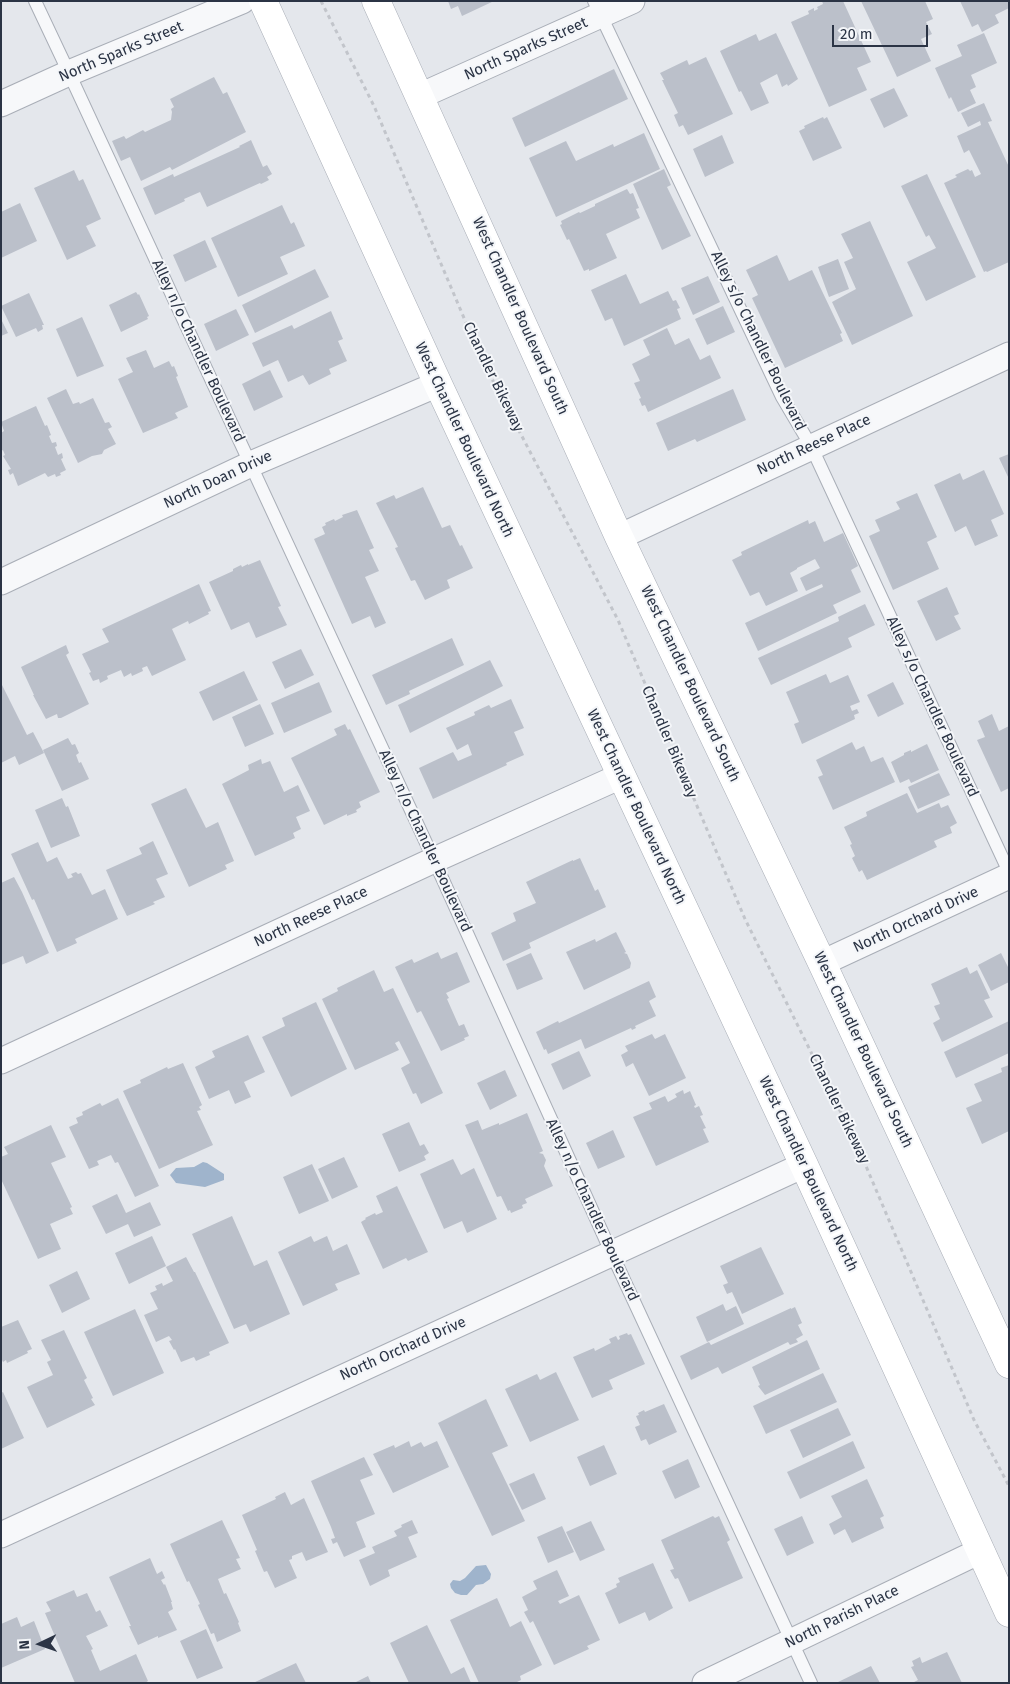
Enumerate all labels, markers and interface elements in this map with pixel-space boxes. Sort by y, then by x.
street label: North Sparks Street [462,14,590,84]
scale bar [835,15,931,47]
street label: North Sparks Street [56,18,186,86]
text: 20 m [840,25,873,43]
street label: West Chandler Boulevard South [468,214,572,418]
street label: Alley s/o Chandler Boulevard [707,248,809,434]
street label: Alley n/o Chandler Boulevard [148,257,248,445]
street label: Chandler Bikeway [459,319,527,435]
street label: West Chandler Boulevard North [411,339,517,541]
street label: North Reese Place [754,411,874,479]
street label: North Doan Drive [161,447,275,513]
street label: West Chandler Boulevard South [637,583,743,785]
street label: Alley s/o Chandler Boulevard [882,614,982,800]
street label: Chandler Bikeway [637,683,701,801]
street label: West Chandler Boulevard North [583,706,689,908]
street label: Alley n/o Chandler Boulevard [375,747,475,935]
street label: North Reese Place [251,883,371,951]
street label: North Orchard Drive [850,883,982,957]
street label: West Chandler Boulevard South [810,949,916,1151]
street label: Chandler Bikeway [805,1051,873,1167]
street label: West Chandler Boulevard North [755,1073,861,1275]
street label: Alley n/o Chandler Boulevard [542,1116,642,1304]
street label: North Orchard Drive [337,1313,469,1385]
street label: North Parish Place [782,1582,902,1652]
north arrow [15,1619,65,1669]
text: N [16,1640,33,1650]

